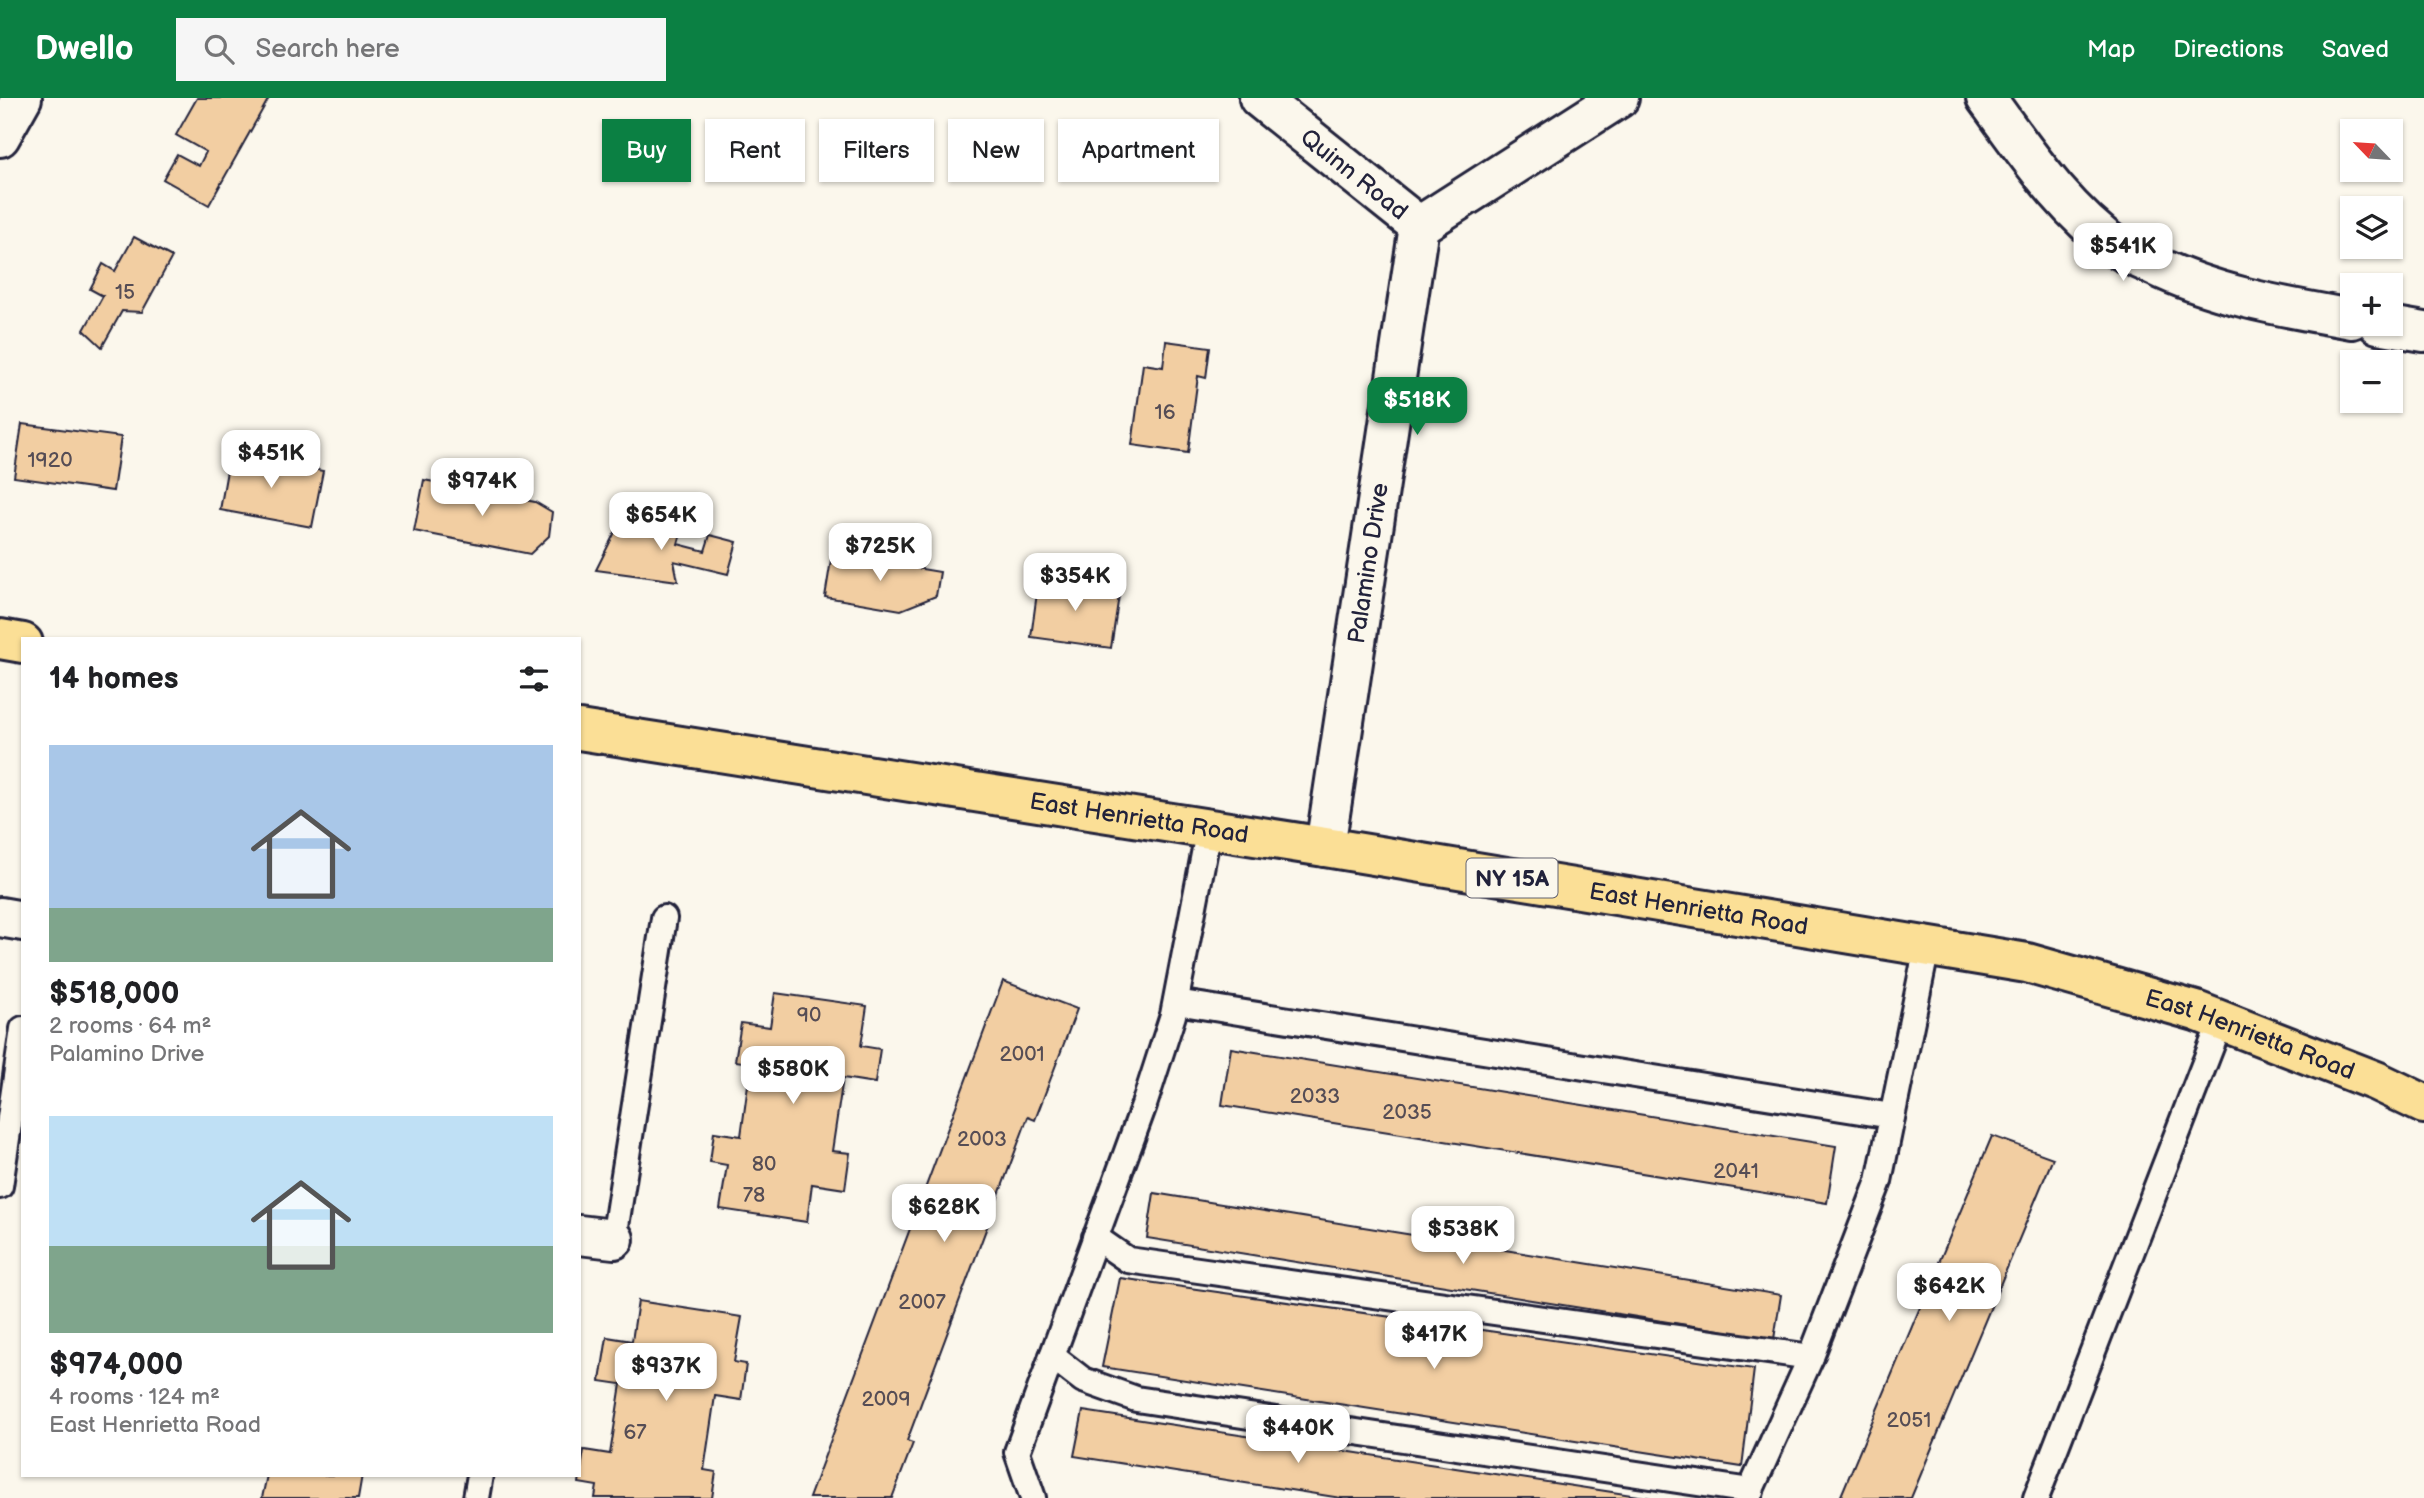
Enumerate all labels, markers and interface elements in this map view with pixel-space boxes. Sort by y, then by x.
search box [176,18,666,81]
text: Dwello [35,29,134,69]
icon: search [200,30,238,68]
text: Search here [256,34,400,65]
text: Map [2087,35,2135,64]
text: Directions [2173,35,2284,64]
text: Saved [2322,35,2389,64]
chip: Buy [602,119,691,182]
chip: Rent [705,119,805,182]
chip: Filters [819,119,934,182]
chip: New [948,119,1044,182]
chip: Apartment [1058,119,1219,182]
north arrow [2340,119,2403,182]
map controls [2340,119,2403,413]
street label: Quinn Road [1294,123,1414,226]
button: layers [2340,196,2403,259]
pin: $541K [2074,223,2172,283]
text: $541K [2090,232,2156,260]
button: + [2340,273,2403,336]
house number: 15 [115,280,135,305]
button: − [2340,350,2403,413]
pin: $518K [1368,378,1466,437]
text: $518K [1383,386,1451,414]
house number: 16 [1155,400,1176,425]
pin: $451K [222,430,320,490]
text: $451K [237,439,305,467]
house number: 1920 [27,448,73,473]
pin: $974K [433,458,531,518]
text: $974K [447,467,517,495]
street label: Palamino Drive [1342,481,1395,646]
pin: $654K [612,492,710,552]
text: $654K [625,501,697,529]
pin: $725K [831,524,929,583]
text: $725K [845,532,915,560]
pin: $354K [1026,554,1124,613]
text: $354K [1039,562,1111,590]
icon: filters [515,660,553,698]
text: 14 homes [49,661,178,697]
street label: East Henrietta Road [1028,787,1251,850]
icon: home [238,791,364,917]
road number: NY 15A [1466,858,1558,898]
street label: East Henrietta Road [1587,877,1810,942]
text: $518,000 [49,976,179,1012]
street label: East Henrietta Road [2142,983,2359,1086]
house number: 90 [797,1003,821,1028]
text: 2 rooms · 64 m² [49,1012,211,1040]
text: Palamino Drive [49,1040,204,1068]
house number: 2001 [999,1042,1045,1067]
pin: $580K [744,1046,842,1106]
text: $580K [757,1055,829,1083]
house number: 2033 [1290,1084,1340,1109]
house number: 2035 [1382,1100,1432,1125]
house number: 2003 [957,1127,1007,1152]
house number: 80 [752,1152,776,1177]
house number: 2041 [1713,1159,1759,1184]
icon: home [238,1162,364,1288]
house number: 78 [743,1183,765,1208]
pin: $628K [895,1184,993,1244]
text: $628K [908,1193,980,1221]
pin: $538K [1414,1206,1512,1266]
text: $538K [1427,1215,1499,1243]
pin: $642K [1900,1264,1998,1323]
text: $642K [1913,1272,1985,1300]
house number: 2007 [898,1290,946,1315]
pin: $417K [1385,1312,1483,1371]
text: $417K [1401,1320,1467,1348]
pin: $937K [617,1344,715,1403]
text: $974,000 [49,1347,183,1383]
text: $937K [631,1352,701,1380]
text: 4 rooms · 124 m² [49,1383,220,1411]
house number: 2009 [861,1387,911,1412]
pin: $440K [1249,1406,1347,1465]
house number: 2051 [1887,1408,1931,1433]
text: East Henrietta Road [49,1411,261,1439]
text: $440K [1262,1414,1334,1442]
house number: 67 [623,1420,647,1445]

